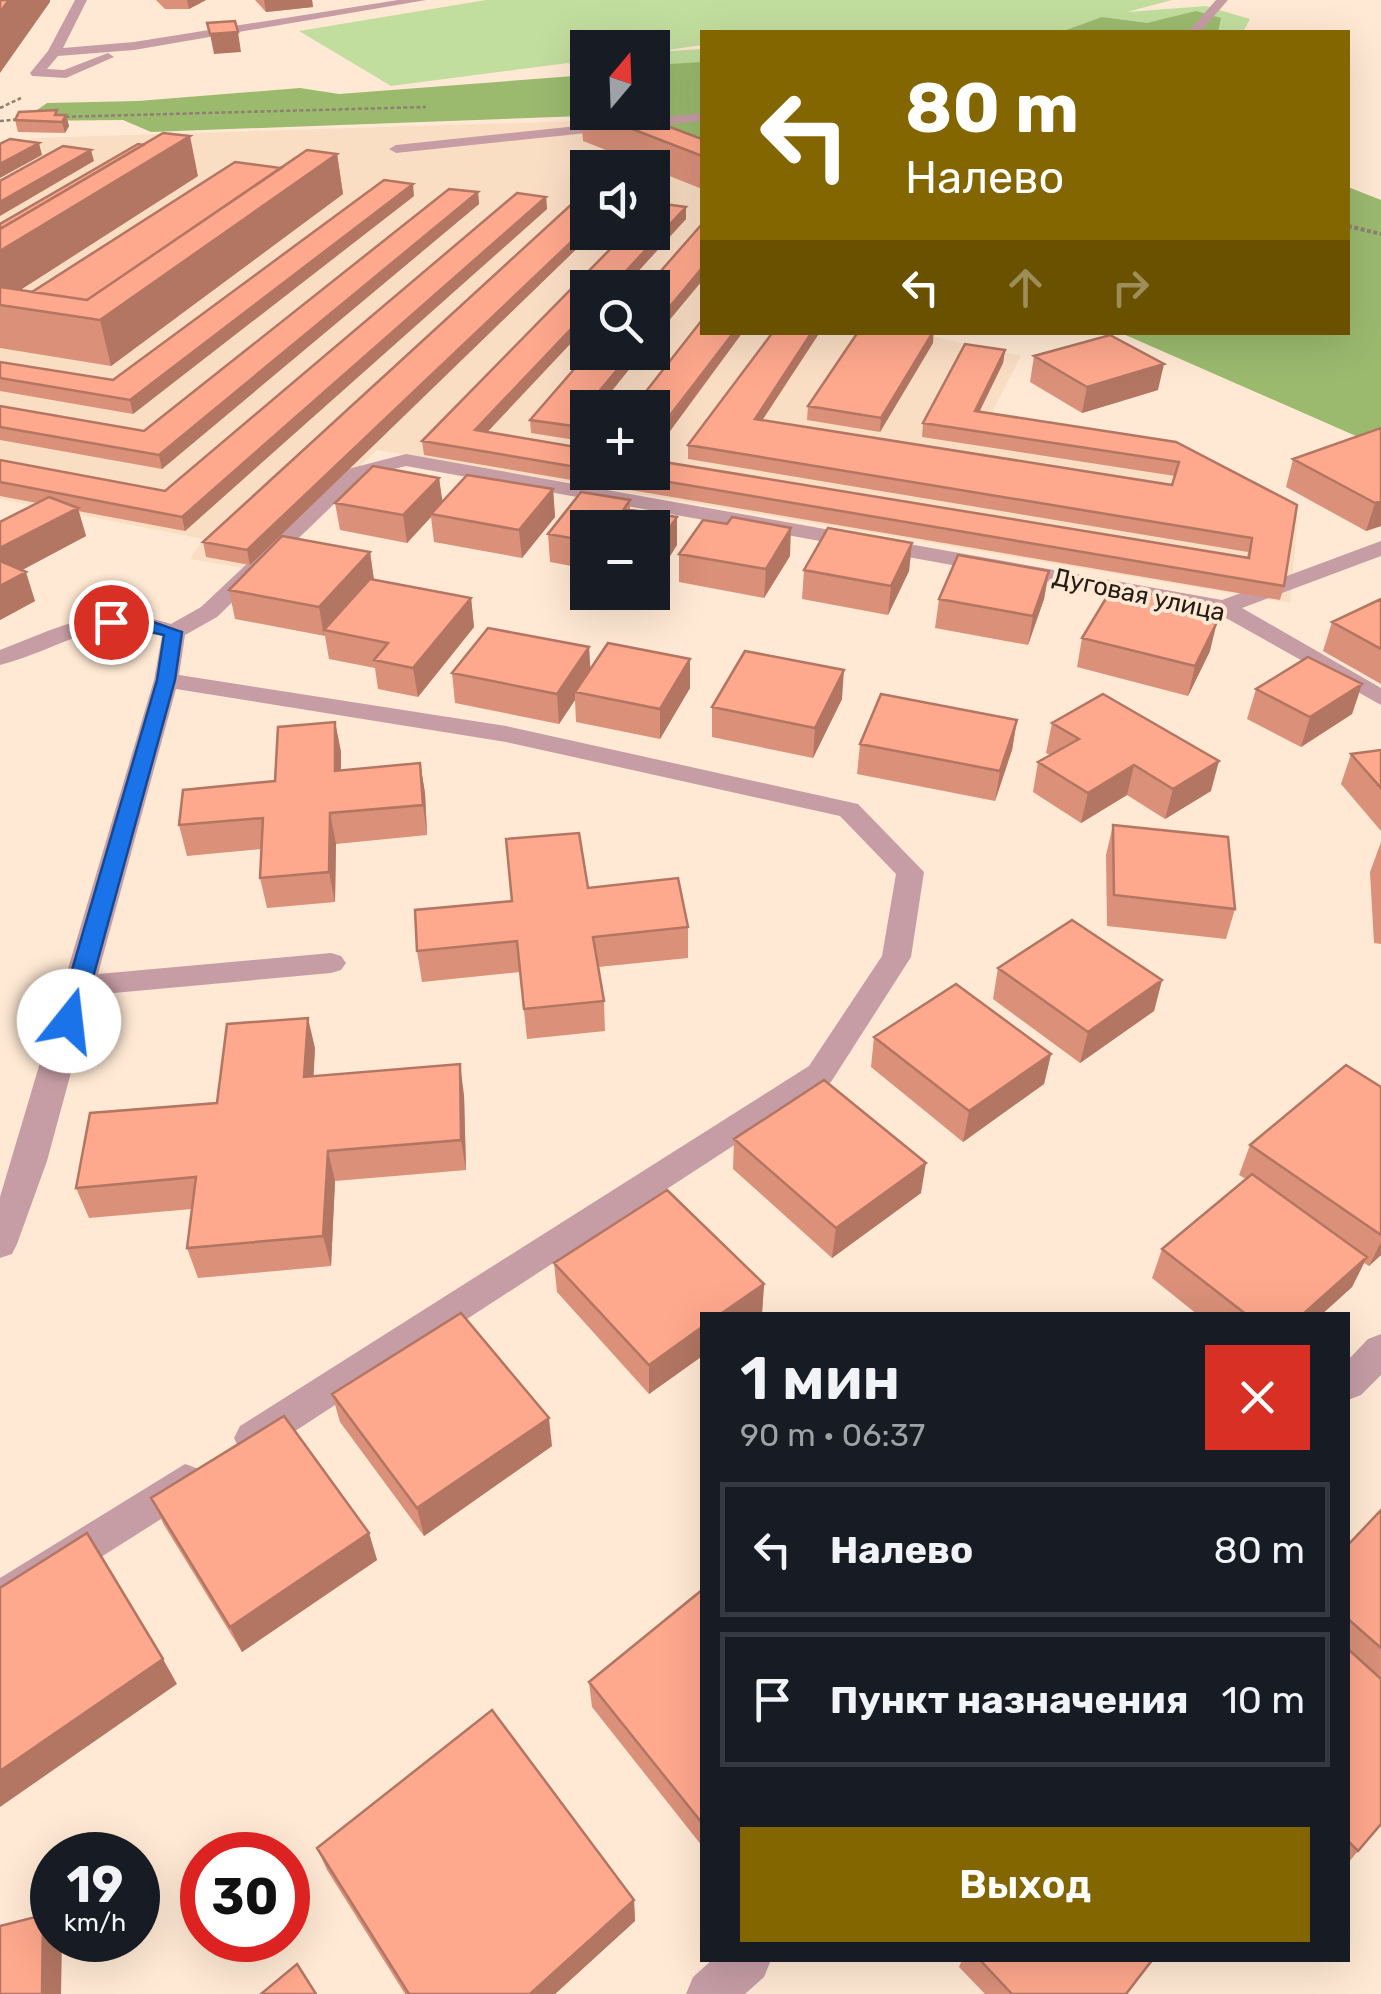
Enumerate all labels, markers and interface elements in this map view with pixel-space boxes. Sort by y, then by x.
north arrow [570,30,670,130]
map controls [570,30,670,610]
text: 80 m [905,67,1079,150]
icon: left [740,70,870,200]
button: sound [570,150,670,250]
text: Налево [905,151,1064,204]
icon: left [893,260,948,315]
icon: ahead [998,260,1053,315]
icon: right [1103,260,1158,315]
button: search [570,270,670,370]
button: + [570,390,670,490]
button: − [570,510,670,610]
street label: Дуговая улица [1050,562,1228,627]
pin [69,580,154,665]
icon: arrive [84,595,139,650]
position arrow [17,969,121,1073]
text: 1 мин [740,1343,900,1414]
button: close [1205,1345,1310,1450]
text: 90 m · 06:37 [740,1416,925,1454]
icon: left [745,1522,800,1577]
text: Налево [830,1527,973,1573]
text: 80 m [1214,1527,1305,1573]
icon: arrive [745,1672,800,1727]
text: Пункт назначения [830,1677,1189,1723]
text: 10 m [1222,1677,1305,1723]
button: Выход [740,1827,1310,1942]
speed limit sign: 30 [180,1832,310,1962]
text: 19 [67,1855,123,1915]
text: km/h [64,1908,126,1937]

